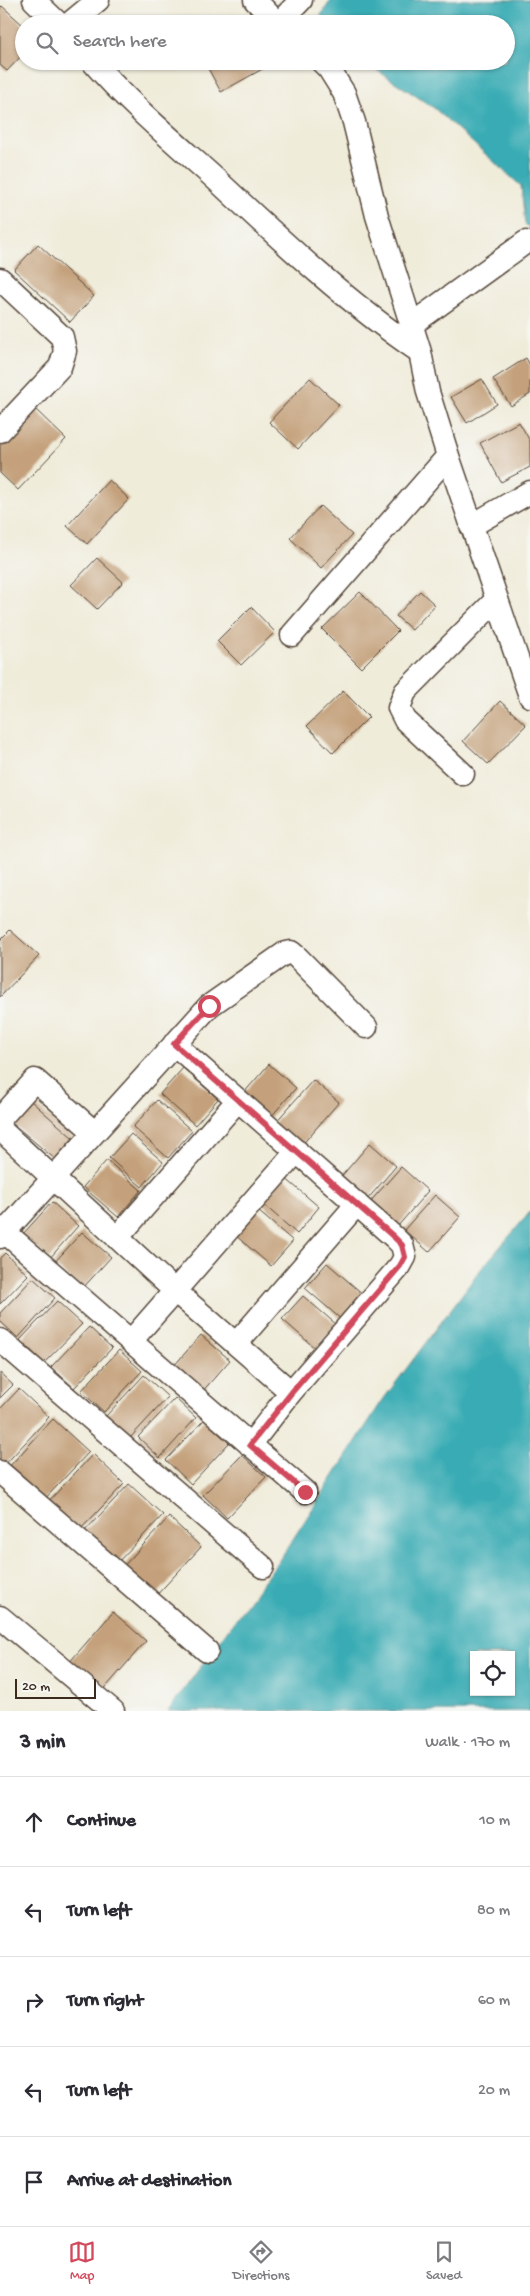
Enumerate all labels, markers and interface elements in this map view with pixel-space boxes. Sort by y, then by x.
search box [15,15,515,70]
icon: search [33,29,61,57]
text: Search here [73,31,167,54]
route start [198,995,221,1018]
route end [294,1481,317,1504]
map controls [470,1651,515,1696]
button: locate [470,1651,515,1696]
scale bar [15,1676,96,1699]
text: 20 m [22,1679,50,1696]
text: 3 min [20,1731,65,1756]
text: Walk · 170 m [425,1734,510,1753]
icon: ahead [20,1808,48,1836]
text: Continue [67,1810,136,1833]
text: 10 m [479,1812,510,1831]
icon: left [20,1898,48,1926]
text: Turn left [67,1900,131,1923]
text: 80 m [477,1902,510,1921]
icon: right [20,1988,48,2016]
text: Turn right [67,1990,143,2013]
text: 60 m [478,1992,510,2011]
icon: left [20,2078,48,2106]
text: Turn left [67,2080,131,2103]
text: 20 m [478,2082,510,2101]
icon: arrive [20,2168,48,2196]
text: Arrive at destination [67,2170,231,2193]
tab: Map [68,2238,96,2285]
tab: Directions [233,2238,290,2285]
tab: Saved [426,2238,462,2285]

